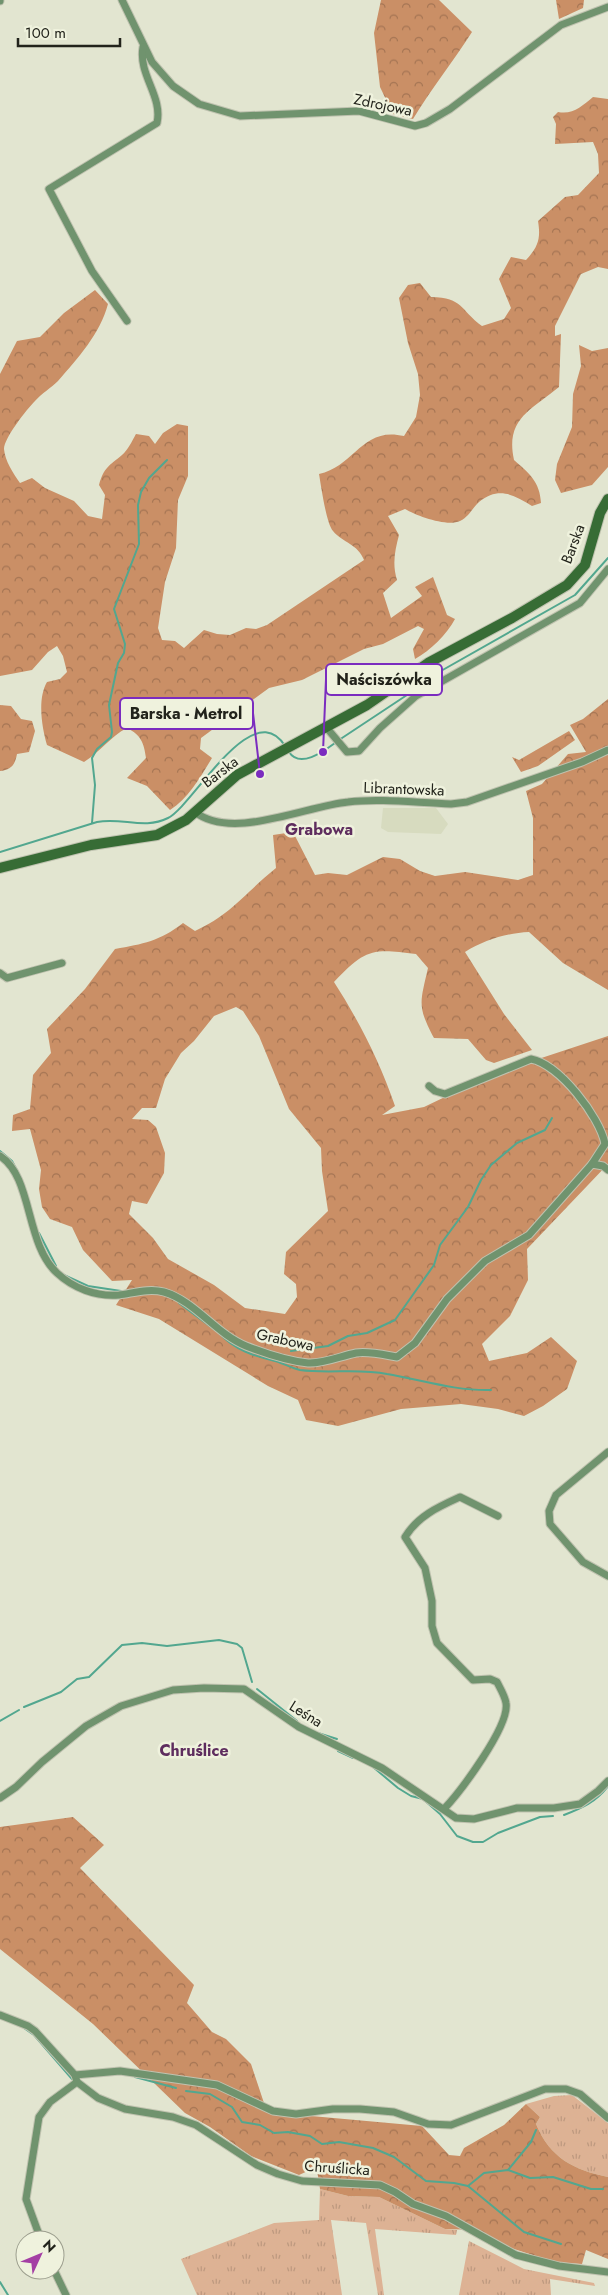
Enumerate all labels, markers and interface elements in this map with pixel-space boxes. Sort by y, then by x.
scale bar [18,15,120,47]
text: 100 m [25,22,66,44]
street label: Zdrojowa [352,88,414,122]
street label: Barska [555,521,591,567]
callout: Naściszówka [326,664,442,695]
text: Naściszówka [336,668,432,691]
callout: Barska - Metrol [120,698,253,729]
text: Barska - Metrol [130,702,242,725]
street label: Barska [197,751,243,793]
street label: Librantowska [363,777,445,801]
district label: Grabowa [285,818,353,841]
street label: Grabowa [254,1323,316,1357]
street label: Leśna [285,1695,327,1733]
district label: Chruślice [159,1739,229,1762]
street label: Chruślicka [304,2155,370,2181]
north arrow [15,2230,65,2280]
text: N [38,2235,60,2257]

